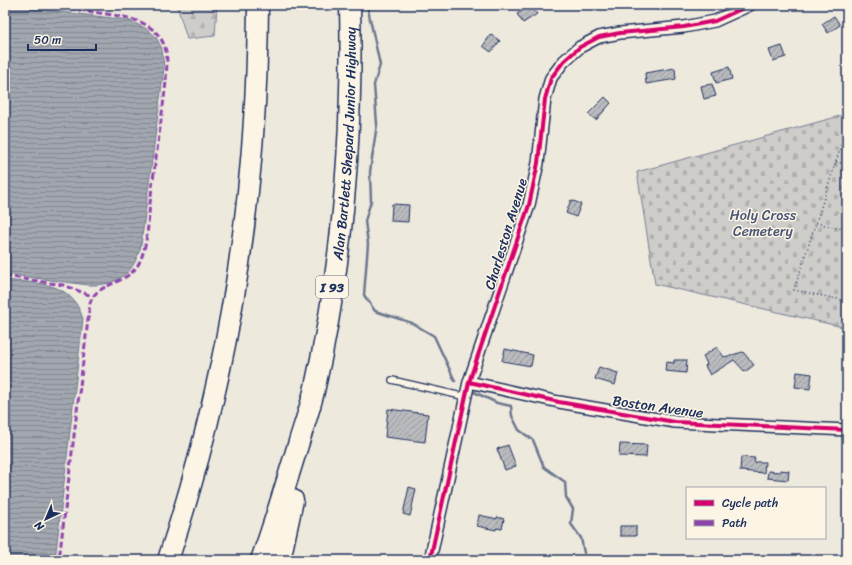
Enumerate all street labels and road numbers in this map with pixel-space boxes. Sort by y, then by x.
street label: Alan Bartlett Shepard Junior Highway [325,26,363,263]
street label: Charleston Avenue [477,175,535,293]
road number: I 93 [316,276,348,298]
street label: Boston Avenue [611,388,705,426]

